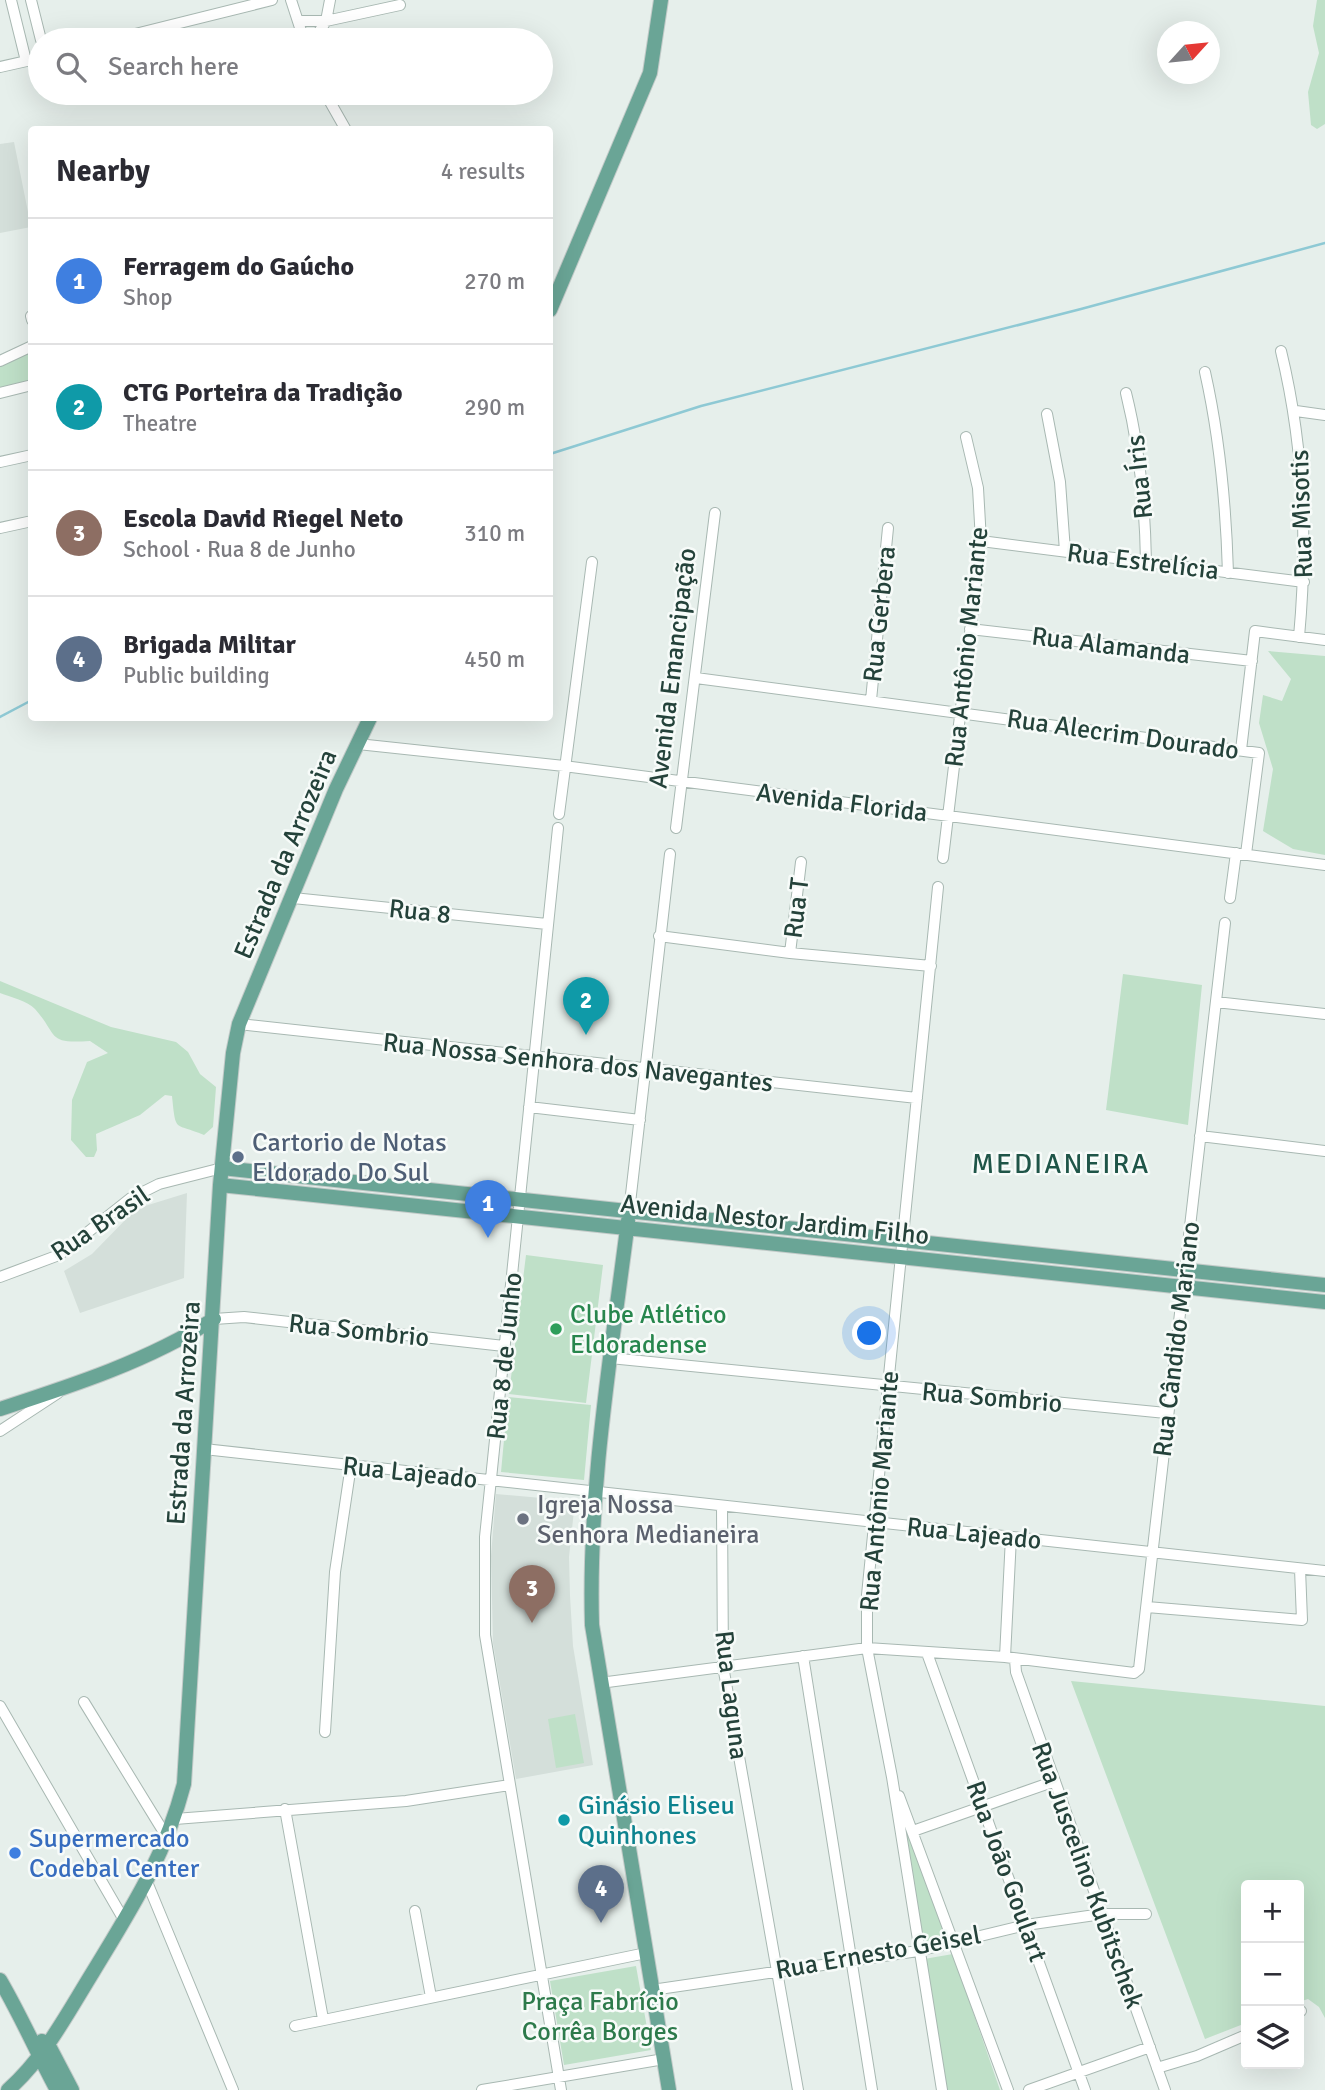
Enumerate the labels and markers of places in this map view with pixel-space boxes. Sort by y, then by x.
pin: 2 [563,977,609,1035]
place label: Cartorio de Notas Eldorado Do Sul [252,1127,447,1189]
marker: Cartorio de Notas Eldorado Do Sul [230,1149,246,1165]
pin: 1 [465,1180,511,1238]
place label: Clube Atlético Eldoradense [570,1299,727,1361]
marker: Clube Atlético Eldoradense [548,1321,564,1337]
place label: Igreja Nossa Senhora Medianeira [537,1489,759,1551]
marker: Igreja Nossa Senhora Medianeira [515,1511,531,1527]
pin: 3 [509,1565,555,1623]
place label: Ginásio Eliseu Quinhones [578,1790,735,1852]
marker: Ginásio Eliseu Quinhones [556,1812,572,1828]
place label: Supermercado Codebal Center [29,1823,200,1885]
marker: Supermercado Codebal Center [7,1845,23,1861]
pin: 4 [578,1865,624,1923]

